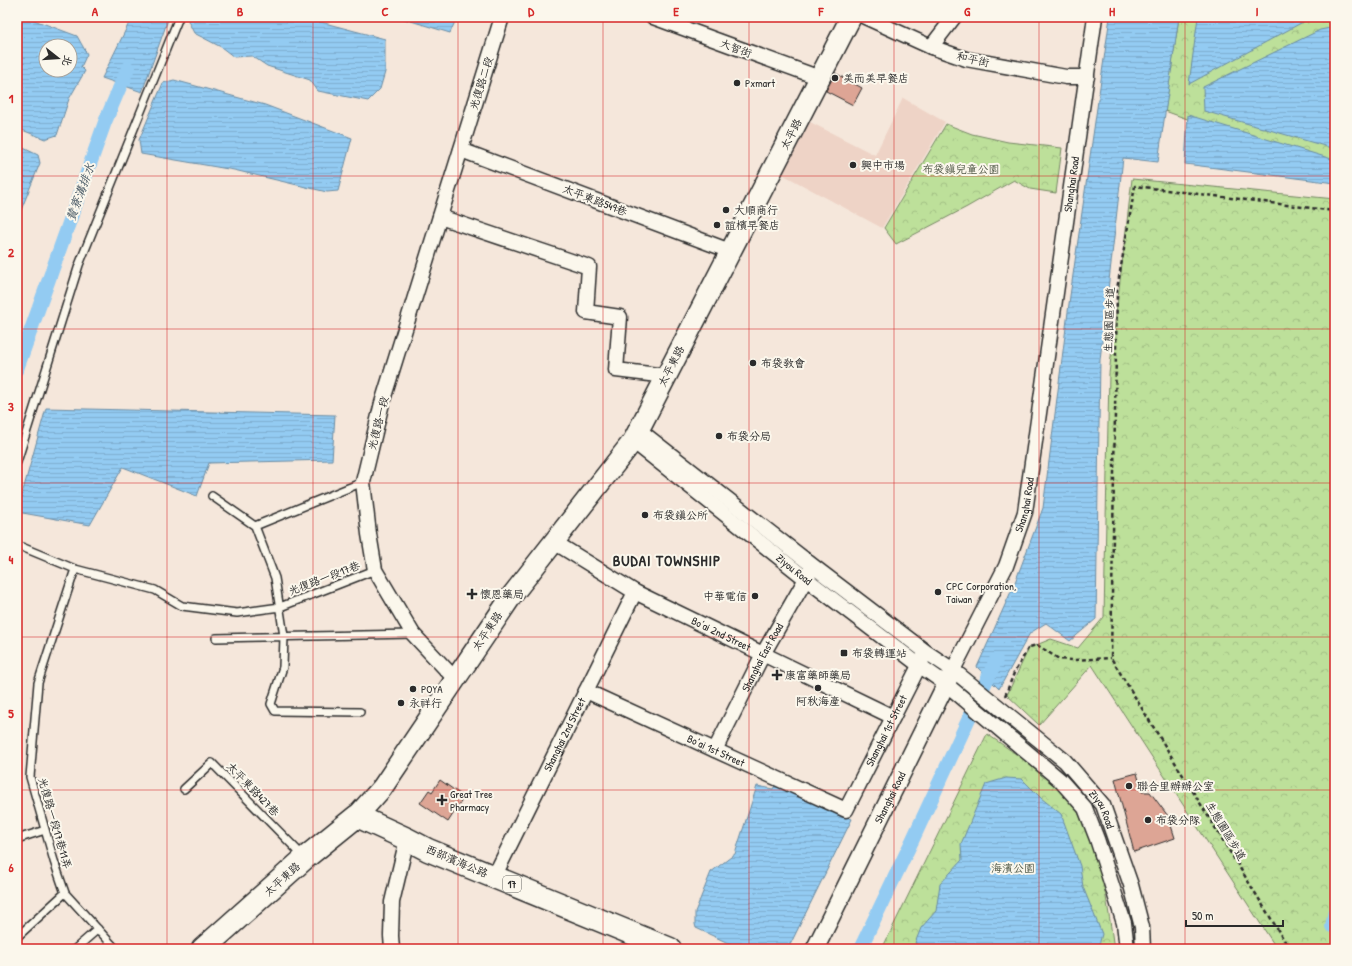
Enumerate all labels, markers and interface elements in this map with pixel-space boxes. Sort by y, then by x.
text: A [92,2,99,20]
text: B [237,2,244,20]
text: C [381,2,389,20]
text: D [528,2,535,20]
text: E [673,2,679,20]
text: F [818,2,825,20]
text: G [964,2,971,20]
text: H [1109,2,1115,20]
text: I [1255,2,1259,20]
street label: 大智街 [718,36,755,61]
north arrow [38,38,78,78]
street label: 和平街 [955,48,992,70]
text: 北 [59,54,76,68]
street label: 光復路二段 [466,55,496,111]
place label: 美而美早餐店 [843,71,909,85]
marker: 美而美早餐店 [830,73,840,83]
place label: Pxmart [745,76,775,90]
marker: Pxmart [732,78,742,88]
text: 1 [9,89,14,107]
street label: 太平路 [777,116,805,152]
street label: Shanghai Road [1061,155,1082,213]
place label: 興中市場 [861,158,905,172]
water label: 贊寮溝排水 [62,160,99,223]
marker: 興中市場 [848,160,858,170]
park label: 布袋鎮兒童公園 [923,162,1000,176]
street label: 太平東路549巷 [561,181,629,219]
place label: 大順商行 [734,203,778,217]
marker: 大順商行 [721,205,731,215]
place label: 誼檳早餐店 [725,218,780,232]
marker: 誼檳早餐店 [712,220,722,230]
text: 2 [8,243,15,261]
street label: 生態園區步道 [1101,287,1117,353]
street label: 太平東路 [655,343,687,389]
place label: 布袋教會 [761,356,805,370]
marker: 布袋教會 [748,358,758,368]
street label: 光復路一段 [365,395,391,451]
text: 3 [8,397,14,415]
place label: 布袋分局 [727,429,771,443]
marker: 布袋分局 [714,431,724,441]
street label: Shanghai Road [1011,476,1037,534]
place label: 布袋鎮公所 [653,508,708,522]
marker: 布袋鎮公所 [640,510,650,520]
text: 4 [9,550,14,568]
district label: BUDAI TOWNSHIP [613,550,721,571]
street label: Ziyou Road [773,551,816,588]
street label: 光復路一段17巷 [286,558,362,598]
place label: CPC Corporation, Taiwan [946,579,1016,606]
place label: 懷恩藥局 [480,587,524,601]
marker: CPC Corporation, Taiwan [933,587,943,597]
marker: 懷恩藥局 [467,589,477,599]
place label: 中華電信 [703,589,747,603]
marker: 中華電信 [750,591,760,601]
street label: 太平東路 [469,609,505,653]
street label: Bo’ai 2nd Street [689,613,753,654]
street label: Shanghai East Road [738,620,787,694]
place label: 布袋轉運站 [852,646,907,660]
marker: 布袋轉運站 [839,648,849,658]
place label: 康富藥師藥局 [785,668,851,682]
marker: 康富藥師藥局 [772,670,782,680]
place label: POYA [421,682,443,696]
marker: 阿秋海產 [813,683,823,693]
marker: POYA [408,684,418,694]
street label: Shanghai 1st Street [862,692,910,769]
place label: 阿秋海產 [796,694,840,708]
street label: Shanghai 2nd Street [540,695,589,774]
place label: 永祥行 [409,696,442,710]
marker: 永祥行 [396,698,406,708]
text: 5 [8,704,14,722]
street label: Bo’ai 1st Street [685,731,747,770]
street label: 太平東路427巷 [224,759,282,819]
street label: Shanghai Road [871,769,909,826]
street label: 光復路一段17巷11弄 [35,776,75,870]
place label: 聯合里辦辦公室 [1137,779,1214,793]
marker: 聯合里辦辦公室 [1124,781,1134,791]
place label: Great Tree Pharmacy [450,787,493,814]
street label: Ziyou Road [1086,787,1118,831]
marker: Great Tree Pharmacy [437,795,447,805]
street label: 生態園區步道 [1203,799,1249,863]
place label: 布袋分隊 [1156,813,1200,827]
marker: 布袋分隊 [1143,815,1153,825]
street label: 西部濱海公路 [424,842,490,880]
text: 6 [8,858,14,876]
street label: 太平東路 [261,859,303,899]
park label: 海濱公園 [991,861,1035,875]
road number: 17 [503,876,521,892]
scale bar [1186,902,1283,928]
text: 50 m [1192,907,1213,924]

